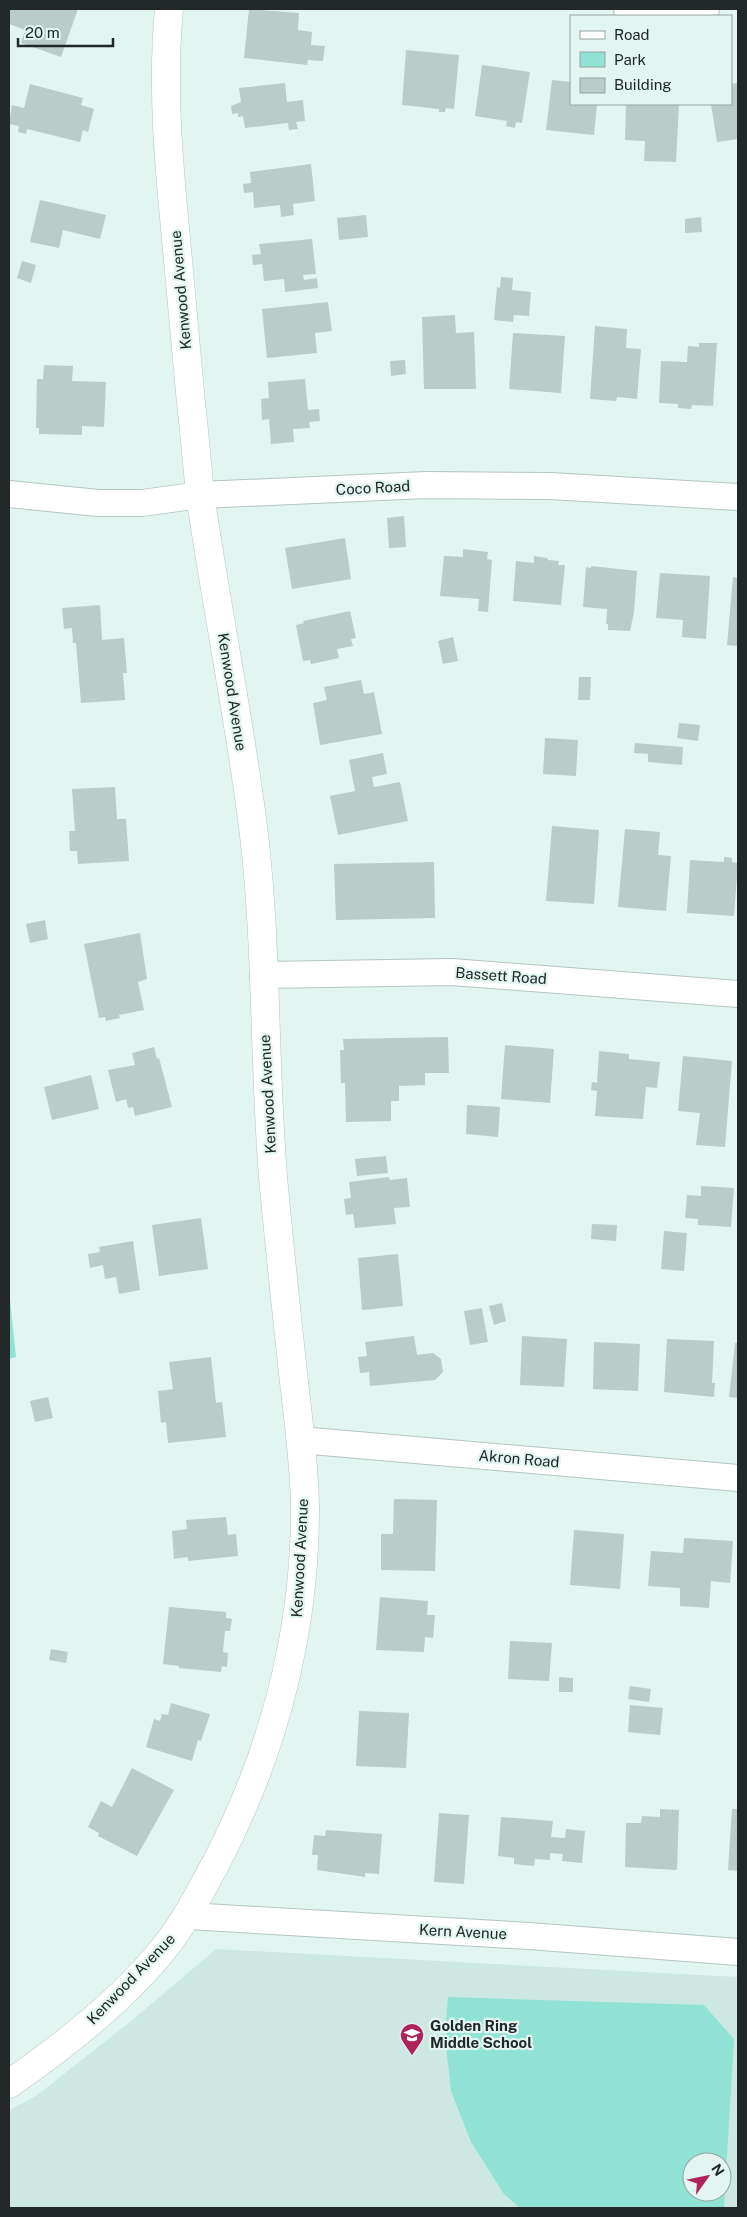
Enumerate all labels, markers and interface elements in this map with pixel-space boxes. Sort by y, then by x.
scale bar [18,15,112,47]
legend [570,15,732,105]
text: 20 m [25,24,60,41]
text: Road [614,26,650,43]
text: Park [614,51,646,68]
text: Building [614,76,672,93]
street label: Kenwood Avenue [167,230,194,350]
street label: Coco Road [335,477,411,498]
street label: Kenwood Avenue [215,632,250,752]
street label: Bassett Road [455,964,547,987]
street label: Kenwood Avenue [256,1034,279,1154]
street label: Akron Road [478,1446,560,1471]
street label: Kenwood Avenue [288,1498,311,1618]
street label: Kern Avenue [419,1921,507,1942]
street label: Kenwood Avenue [83,1930,178,2027]
place label: Golden Ring Middle School [430,2017,532,2051]
school or university icon: Golden Ring Middle School [399,2022,425,2056]
north arrow [682,2152,732,2202]
text: N [708,2161,728,2179]

